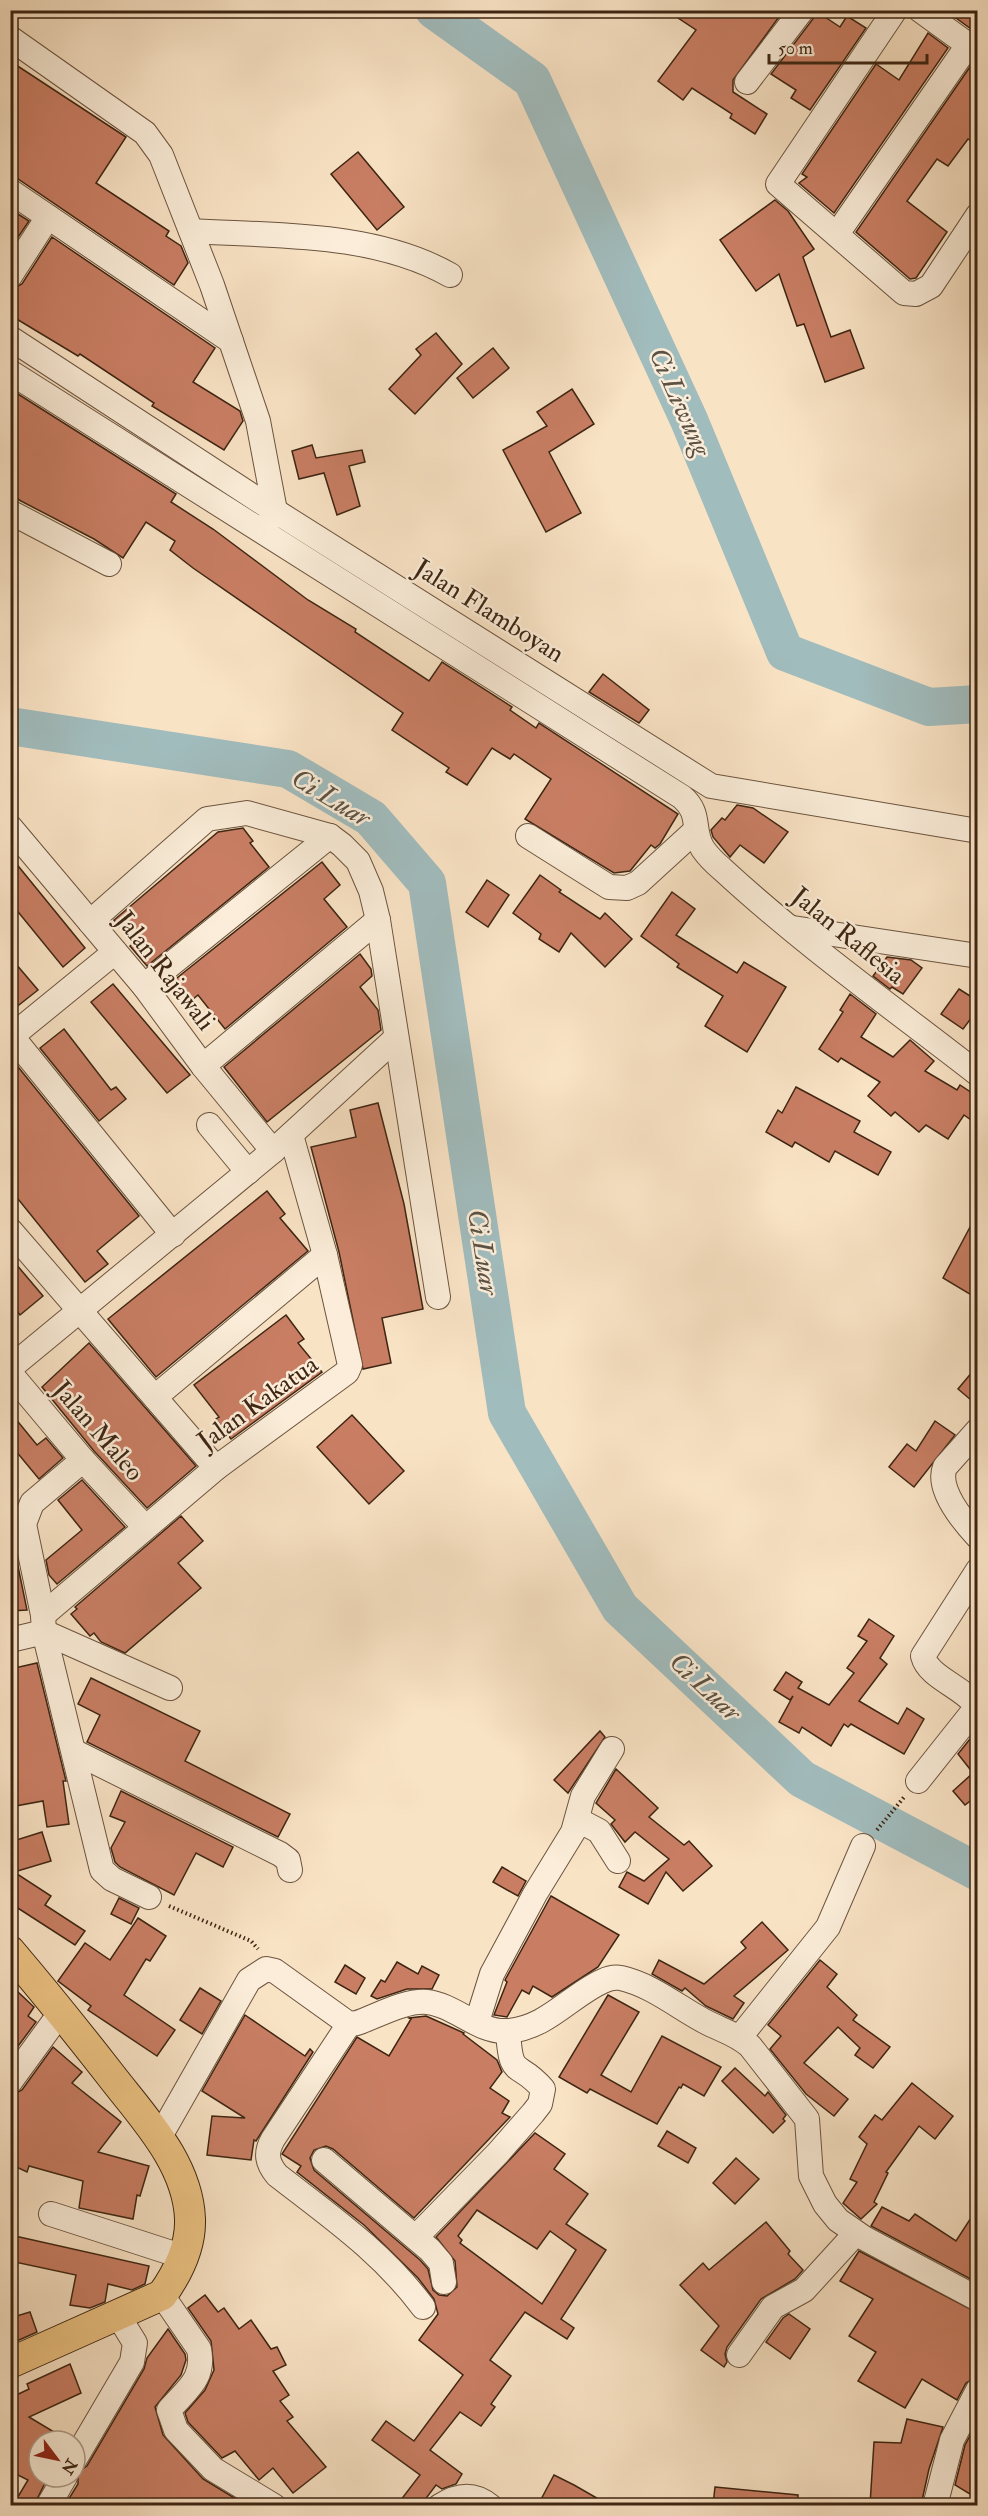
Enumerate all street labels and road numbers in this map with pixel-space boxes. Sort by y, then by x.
street label: Jalan Flamboyan [407,552,570,670]
street label: Jalan Raflesia [784,880,912,992]
street label: Jalan Rajawali [108,904,222,1037]
street label: Jalan Kakatua [191,1348,325,1458]
street label: Jalan Maleo [45,1374,150,1488]

